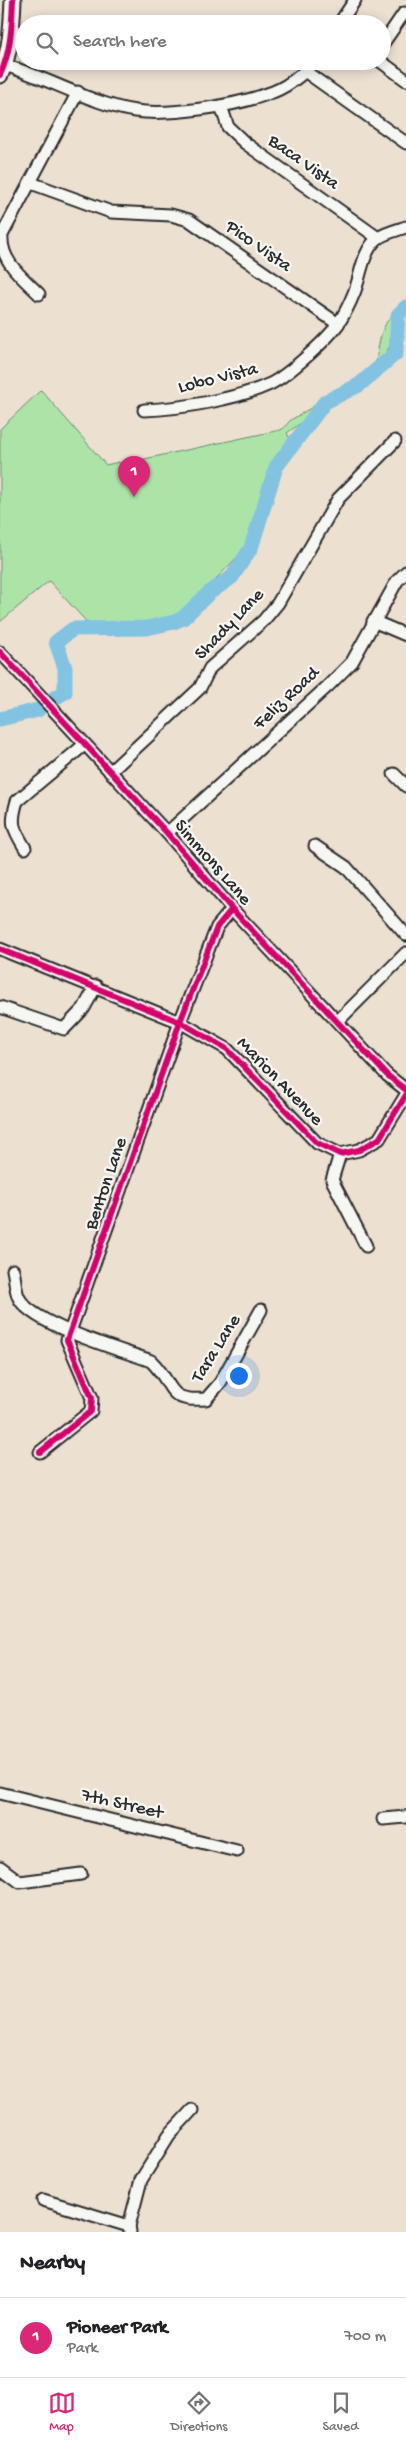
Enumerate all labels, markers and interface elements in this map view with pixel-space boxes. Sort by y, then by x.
search box [15,15,391,70]
icon: search [33,29,61,57]
text: Search here [73,31,167,54]
street label: Baca Vista [262,130,344,197]
street label: Pico Vista [220,215,297,279]
street label: Lobo Vista [176,358,262,400]
pin: 1 [118,456,150,497]
street label: Shady Lane [190,584,270,666]
street label: Feliz Road [248,661,326,736]
street label: Simmons Lane [168,815,256,911]
street label: Marion Avenue [231,1033,327,1132]
street label: Benton Lane [80,1135,134,1234]
street label: Tara Lane [187,1311,247,1388]
your location [226,1363,252,1389]
street label: 7th Street [78,1784,167,1826]
text: Nearby [20,2252,85,2277]
text: Pioneer Park [67,2317,168,2340]
text: 1 [33,2328,39,2347]
text: 700 m [344,2328,386,2347]
text: Park [67,2340,98,2359]
tab: Map [48,2389,76,2436]
tab: Directions [171,2389,228,2436]
tab: Saved [323,2389,358,2436]

